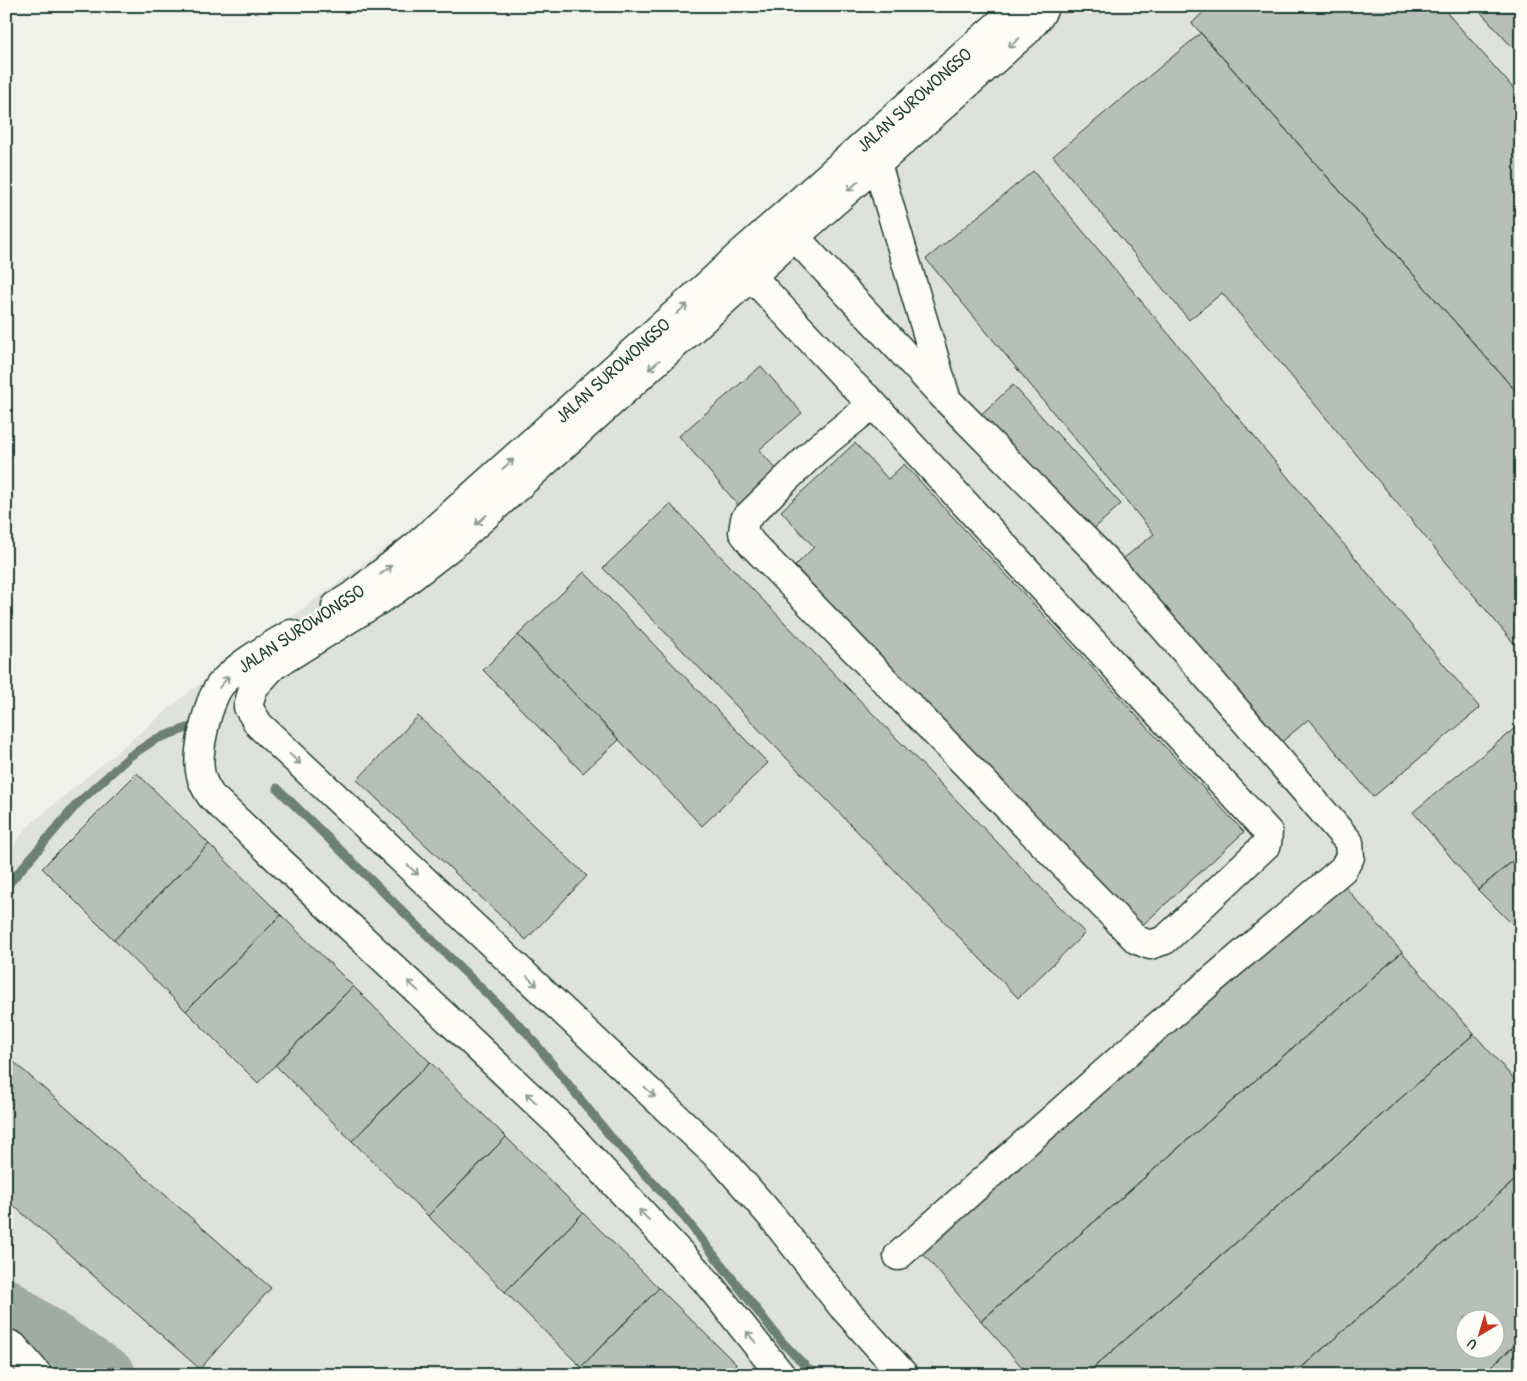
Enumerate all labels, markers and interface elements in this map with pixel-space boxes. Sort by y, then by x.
one-way arrow [1007,37,1020,49]
street label: JALAN SUROWONGSO [851,41,977,158]
one-way arrow [846,180,859,192]
one-way arrow [675,303,688,314]
street label: JALAN SUROWONGSO [549,311,676,428]
one-way arrow [647,359,660,370]
one-way arrow [502,458,515,469]
one-way arrow [474,514,487,526]
one-way arrow [379,565,393,575]
street label: JALAN SUROWONGSO [233,577,369,679]
one-way arrow [218,675,230,688]
one-way arrow [288,753,301,764]
one-way arrow [407,864,420,876]
one-way arrow [525,975,538,987]
one-way arrow [406,980,419,992]
one-way arrow [644,1086,657,1098]
one-way arrow [525,1092,538,1104]
one-way arrow [638,1208,650,1221]
north arrow [1454,1308,1504,1358]
one-way arrow [745,1331,756,1344]
text: U [1463,1335,1481,1354]

